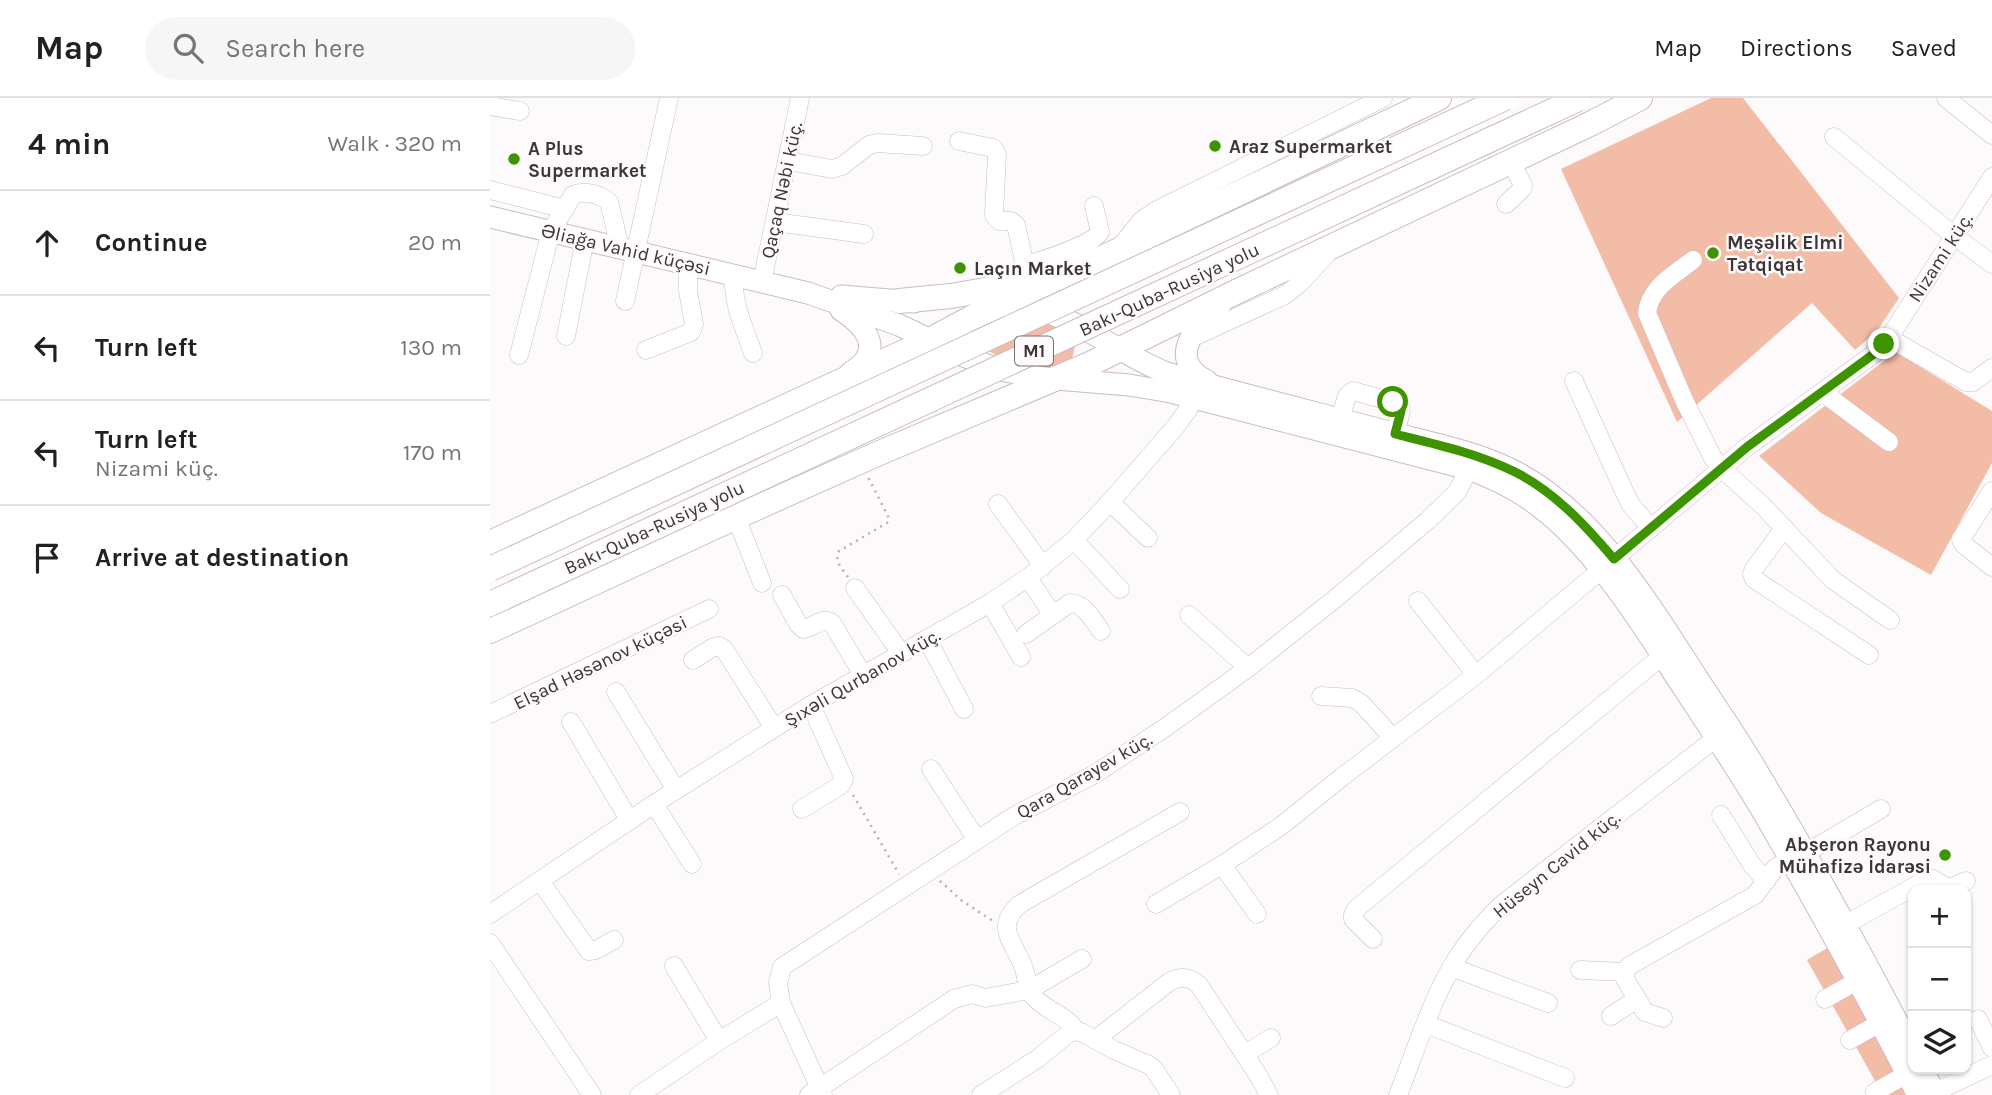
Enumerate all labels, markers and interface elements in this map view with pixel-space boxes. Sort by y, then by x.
search box [145,17,635,80]
text: Map [35,29,103,67]
icon: search [169,29,207,67]
text: Search here [225,33,365,64]
text: Map [1654,34,1702,62]
text: Directions [1740,34,1853,62]
text: Saved [1891,34,1957,62]
street label: Qaçaq Nəbi küç. [757,120,807,261]
text: 4 min [28,126,110,162]
text: Walk · 320 m [328,130,462,157]
place label: Araz Supermarket [1229,136,1392,158]
place label: A Plus Supermarket [528,138,647,182]
marker: Araz Supermarket [1207,138,1223,154]
marker: A Plus Supermarket [506,151,522,167]
street label: Nizami küç. [1904,209,1978,306]
street label: Əliağa Vahid küçəsi [539,220,713,280]
icon: ahead [28,224,66,262]
text: Continue [95,227,207,258]
text: 20 m [408,229,462,256]
place label: Meşəlik Elmi Tətqiqat [1727,232,1844,276]
street label: Bakı-Quba-Rusiya yolu [1076,238,1263,341]
marker: Meşəlik Elmi Tətqiqat [1705,245,1721,261]
place label: Laçın Market [974,258,1091,280]
marker: Laçın Market [952,260,968,276]
route end [1868,328,1899,359]
icon: left [28,329,66,367]
text: Turn left [95,332,197,363]
text: 130 m [400,334,462,361]
road number: M1 [1015,337,1053,366]
route start [1377,386,1408,417]
text: Turn left [95,424,197,455]
icon: left [28,434,66,472]
text: 170 m [403,439,462,466]
text: Nizami küç. [95,455,218,482]
street label: Bakı-Quba-Rusiya yolu [561,476,748,579]
icon: arrive [28,539,66,577]
text: Arrive at destination [95,542,349,573]
street label: Elşad Həsənov küçəsi [510,611,691,714]
street label: Şıxəli Qurbanov küç. [780,624,945,732]
street label: Qara Qarayev küç. [1013,728,1156,824]
street label: Hüseyn Cavid küç. [1489,807,1625,923]
place label: Abşeron Rayonu Mühafizə İdarəsi [1779,834,1931,878]
marker: Abşeron Rayonu Mühafizə İdarəsi [1937,847,1953,863]
map controls [1908,885,1971,1074]
button: + [1908,885,1971,948]
button: − [1908,948,1971,1011]
button: layers [1908,1011,1971,1074]

